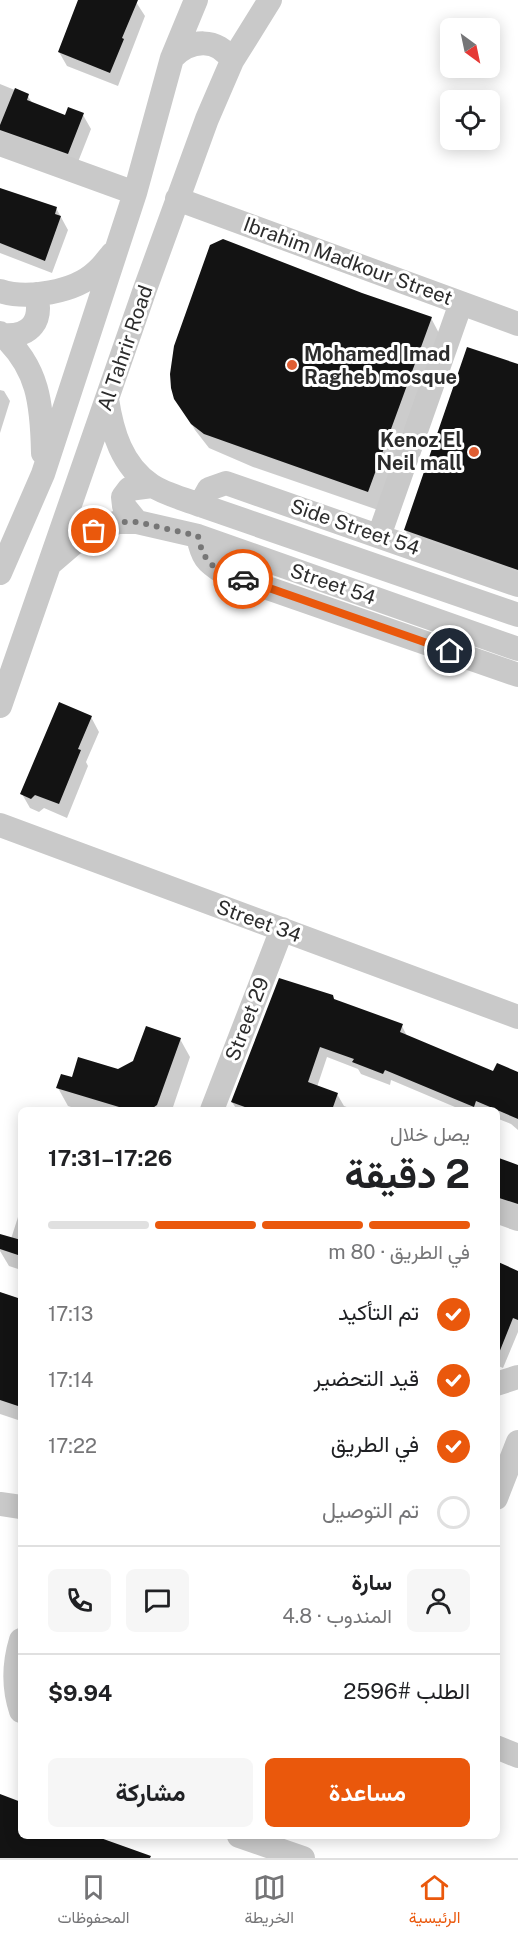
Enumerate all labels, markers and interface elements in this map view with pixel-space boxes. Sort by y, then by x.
north arrow [440,18,500,78]
map controls [440,18,500,150]
button: locate [440,90,500,150]
street label: Ibrahim Madkour Street [240,212,456,310]
street label: Al Tahrir Road [92,282,158,414]
place label: Mohamed Imad Ragheb mosque [304,342,457,389]
marker: Mohamed Imad Ragheb mosque [285,358,299,372]
place label: Kenoz El Neil mall [377,428,462,475]
marker: Kenoz El Neil mall [467,445,481,459]
street label: Side Street 54 [287,494,423,560]
pin [68,505,119,556]
icon: bag [77,514,110,547]
courier [213,549,273,609]
street label: Street 54 [287,558,379,610]
icon: car [227,563,260,596]
pin [424,625,475,676]
icon: home [433,634,466,667]
street label: Street 34 [213,895,305,947]
street label: Street 29 [220,974,274,1064]
text: يصل خلال [390,1122,470,1146]
text: 17:26–17:31 [48,1145,172,1171]
text: 2 دقيقة [344,1151,470,1197]
text: في الطريق · 80 m [328,1240,470,1264]
icon: check [437,1298,470,1331]
text: تم التأكيد [338,1299,419,1325]
text: 17:13 [48,1302,93,1326]
icon: check [437,1364,470,1397]
text: قيد التحضير [313,1365,419,1391]
text: 17:14 [48,1368,93,1392]
icon: check [437,1430,470,1463]
text: في الطريق [331,1431,419,1457]
text: 17:22 [48,1434,97,1458]
text: تم التوصيل [322,1497,419,1523]
button: phone [48,1569,111,1632]
button: chat [126,1569,189,1632]
text: سارة [351,1569,392,1595]
button: person [407,1569,470,1632]
text: المندوب · 4.8 [282,1604,392,1628]
text: الطلب #2596 [343,1678,470,1704]
text: $9.94 [48,1680,112,1706]
button: مشاركة [48,1758,253,1827]
button: مساعدة [265,1758,470,1827]
tab: المحفوظات [57,1871,130,1932]
tab: الخريطة [244,1871,294,1932]
tab: الرئيسية [409,1871,461,1932]

